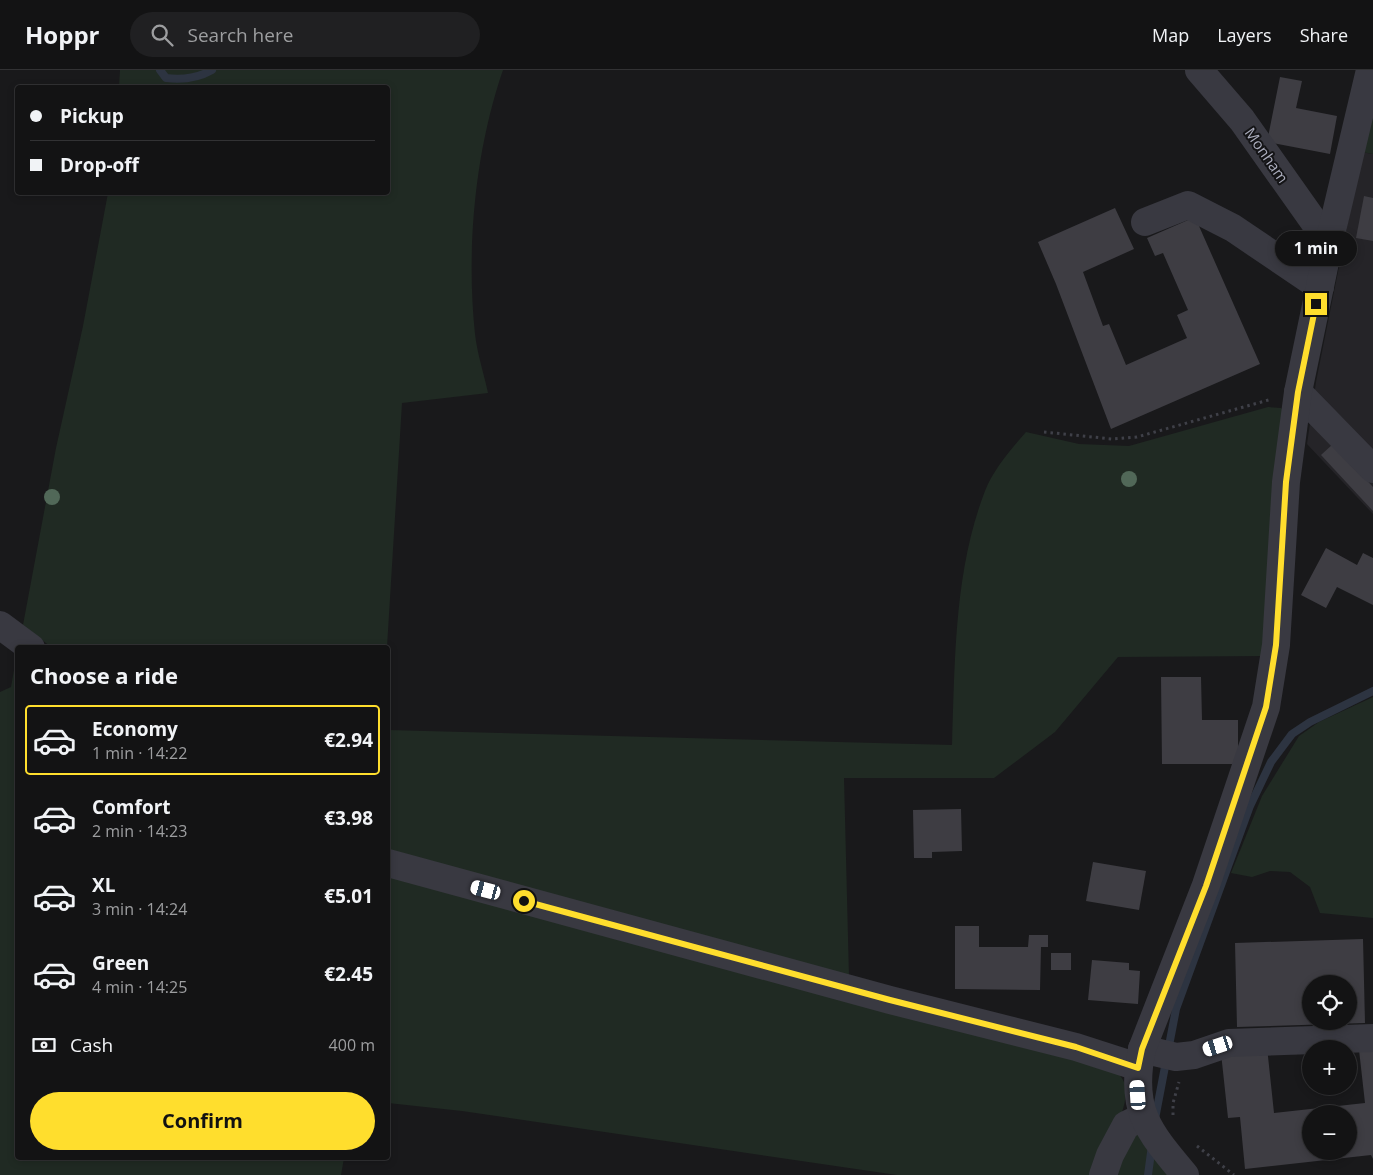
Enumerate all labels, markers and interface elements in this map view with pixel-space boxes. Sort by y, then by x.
search box [130,12,480,57]
text: Hoppr [25,18,100,51]
icon: search [148,21,176,49]
text: Search here [188,22,293,48]
text: Map [1152,23,1189,47]
text: Layers [1217,23,1272,47]
text: Share [1300,23,1348,47]
text: Pickup [60,103,124,129]
street label: Monham [1241,123,1293,187]
text: Drop-off [60,152,139,178]
callout: 1 min [1275,232,1357,266]
text: 1 min [1294,237,1338,259]
route end [1305,293,1327,315]
text: Choose a ride [30,660,178,690]
text: Economy [92,716,178,742]
icon: car [32,718,77,763]
text: €2.94 [324,727,373,753]
text: 1 min · 14:22 [92,742,187,764]
text: Comfort [92,794,171,820]
icon: car [32,796,77,841]
text: €3.98 [324,805,373,831]
text: 2 min · 14:23 [92,820,187,842]
text: XL [92,872,115,898]
icon: car [32,874,77,919]
car [469,879,502,901]
text: €5.01 [324,883,373,909]
route start [513,890,535,912]
text: 3 min · 14:24 [92,898,187,920]
text: Green [92,950,149,976]
icon: car [32,952,77,997]
text: €2.45 [324,961,373,987]
map controls [1302,975,1357,1160]
button: locate [1302,975,1357,1030]
text: 4 min · 14:25 [92,976,187,998]
icon: cash [30,1031,58,1059]
text: Cash [70,1032,113,1058]
text: 400 m [329,1034,375,1056]
car [1201,1034,1234,1058]
button: + [1302,1040,1357,1095]
car [1129,1080,1146,1110]
button: Confirm [30,1092,375,1150]
button: − [1302,1105,1357,1160]

